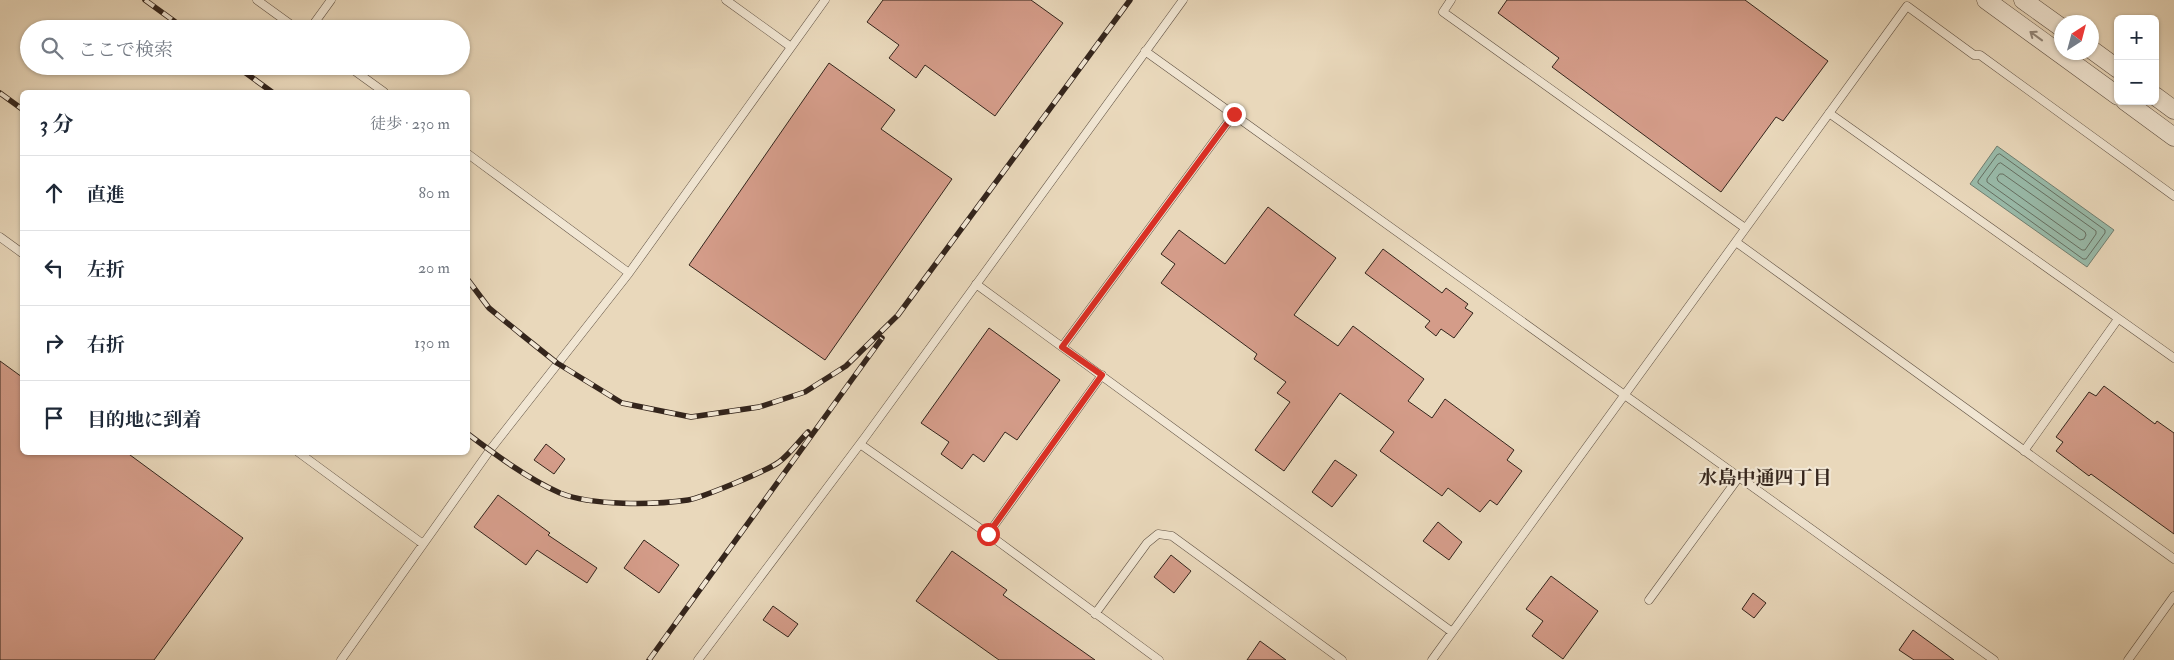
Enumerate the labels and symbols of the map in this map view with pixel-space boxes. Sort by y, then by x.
north arrow [2054,15,2099,60]
one-way arrow [2029,31,2043,41]
route end [1223,103,1246,126]
district label: 水島中通四丁目 [1698,466,1832,490]
route start [977,523,1000,546]

